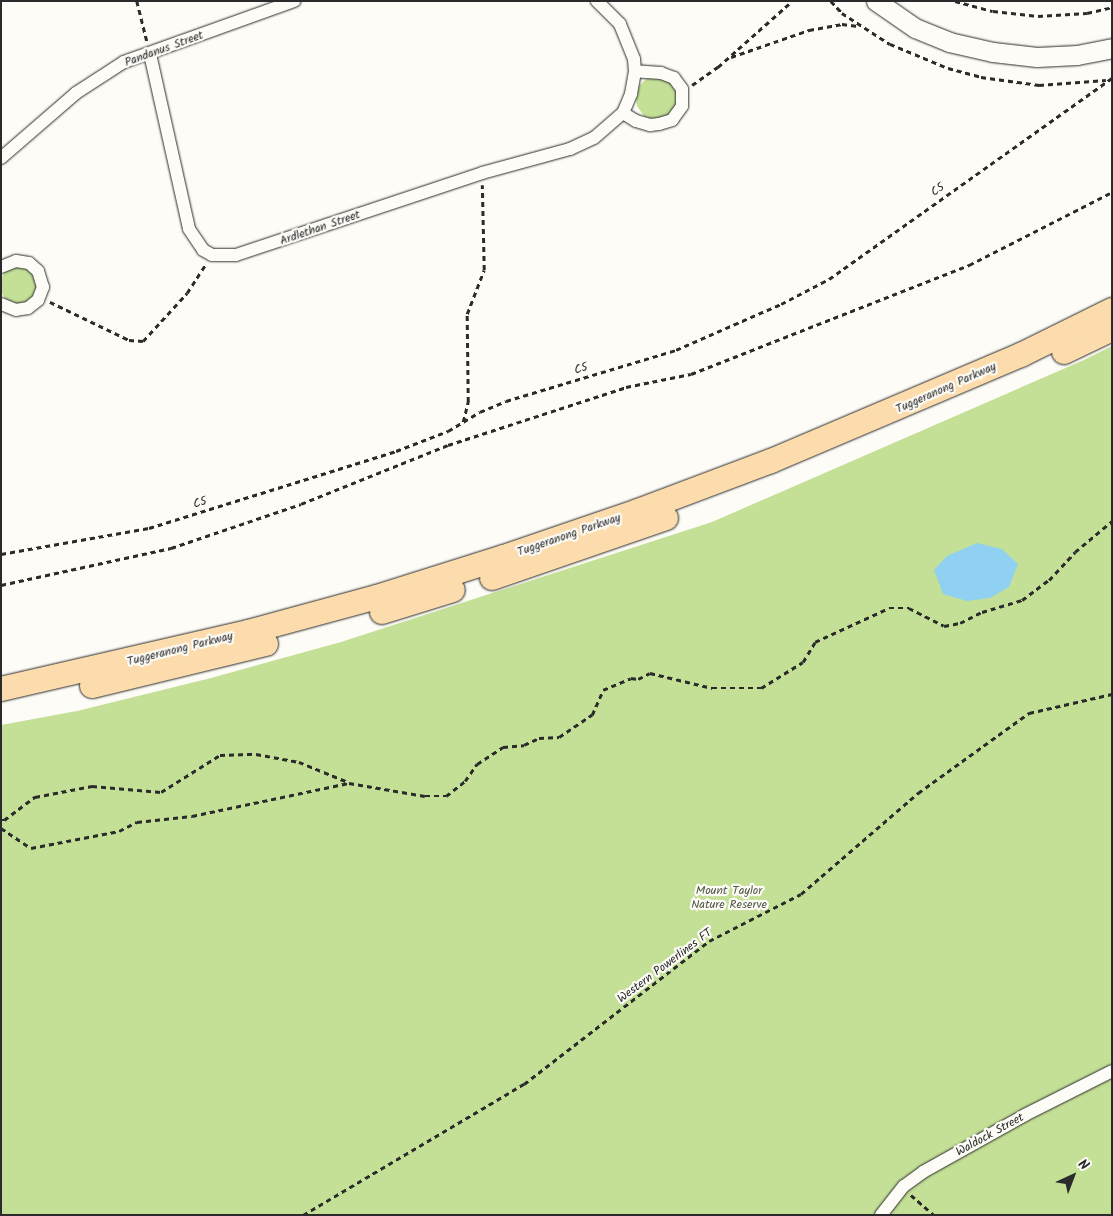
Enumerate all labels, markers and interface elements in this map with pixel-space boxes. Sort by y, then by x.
street label: Pandanus Street [123,28,205,70]
street label: C5 [928,180,948,200]
street label: Ardlethan Street [278,208,362,248]
street label: Tuggeranong Parkway [894,359,998,417]
street label: C5 [572,360,590,378]
street label: C5 [191,494,209,512]
street label: Tuggeranong Parkway [515,511,623,559]
street label: Tuggeranong Parkway [126,629,234,669]
park label: Mount Taylor Nature Reserve [691,884,767,912]
street label: Western Powerlines FT [615,926,715,1006]
street label: Waldock Street [953,1110,1027,1160]
north arrow [1048,1151,1098,1201]
text: N [1072,1154,1094,1176]

